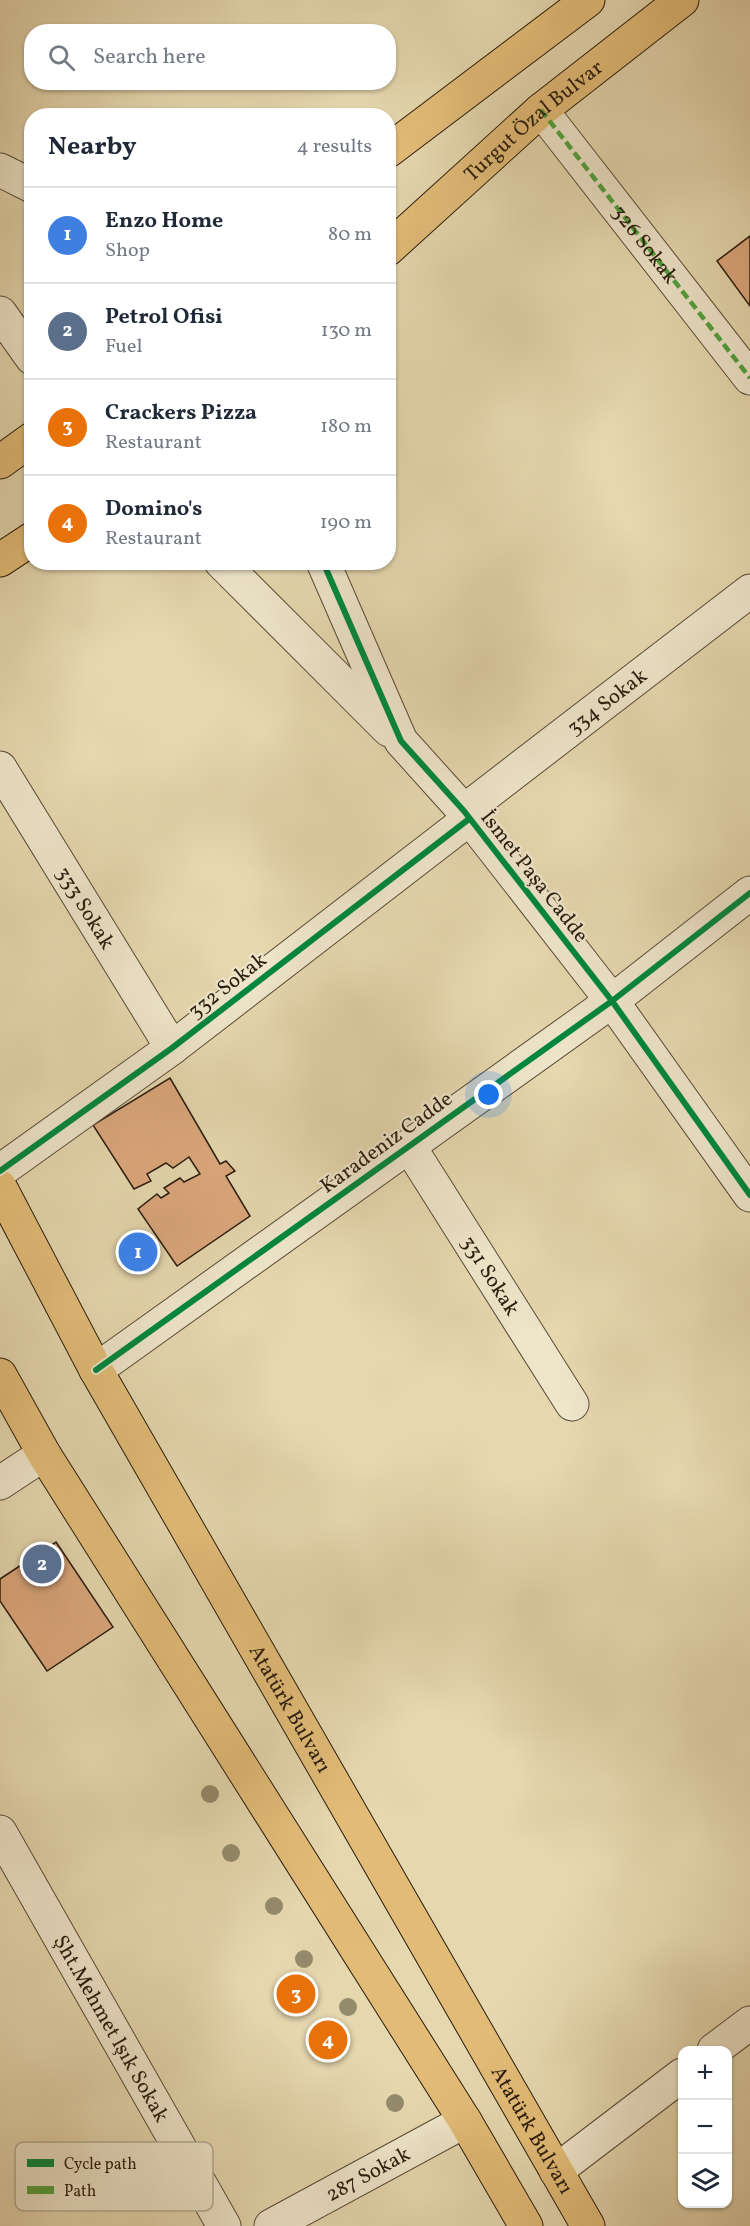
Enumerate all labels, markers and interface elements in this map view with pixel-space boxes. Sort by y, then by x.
search box [24,24,396,90]
icon: search [45,41,78,74]
text: Search here [93,42,206,73]
street label: Turgut Özal Bulvar [458,54,610,189]
text: Nearby [48,129,137,165]
text: 4 results [297,133,372,161]
street label: 326 Sokak [604,199,685,291]
text: Enzo Home [105,206,223,237]
text: 1 [63,221,72,249]
text: 80 m [328,221,372,249]
text: Shop [105,237,150,265]
text: Petrol Ofisi [105,302,223,333]
text: 2 [62,317,73,345]
text: 130 m [321,317,372,345]
text: Fuel [105,333,142,361]
text: Crackers Pizza [105,398,257,429]
text: 3 [62,413,73,441]
text: 180 m [320,413,372,441]
text: Restaurant [105,429,202,457]
text: Domino's [105,494,202,525]
text: 4 [61,509,74,537]
text: 190 m [320,509,372,537]
text: Restaurant [105,525,202,553]
street label: 334 Sokak [561,662,654,743]
street label: İsmet Paşa Cadde [473,805,595,949]
street label: 333 Sokak [48,862,121,956]
street label: 332 Sokak [182,946,274,1026]
your location [474,1080,503,1109]
street label: Karadeniz Cadde [315,1085,459,1201]
pin: 1 [118,1230,158,1274]
street label: 331 Sokak [453,1230,526,1322]
pin: 2 [22,1542,62,1586]
street label: Atatürk Bulvarı [241,1640,338,1779]
street label: Şht.Mehmet lşık Sokak [46,1930,176,2129]
pin: 3 [276,1972,316,2016]
pin: 4 [308,2018,348,2062]
map controls [678,2046,732,2208]
button: + [678,2046,732,2100]
street label: Atatürk Bulvarı [483,2061,580,2200]
button: − [678,2100,732,2154]
street label: 287 Sokak [321,2140,416,2210]
legend [15,2142,213,2211]
text: Cycle path [64,2154,137,2176]
button: layers [678,2154,732,2208]
text: Path [64,2181,96,2203]

